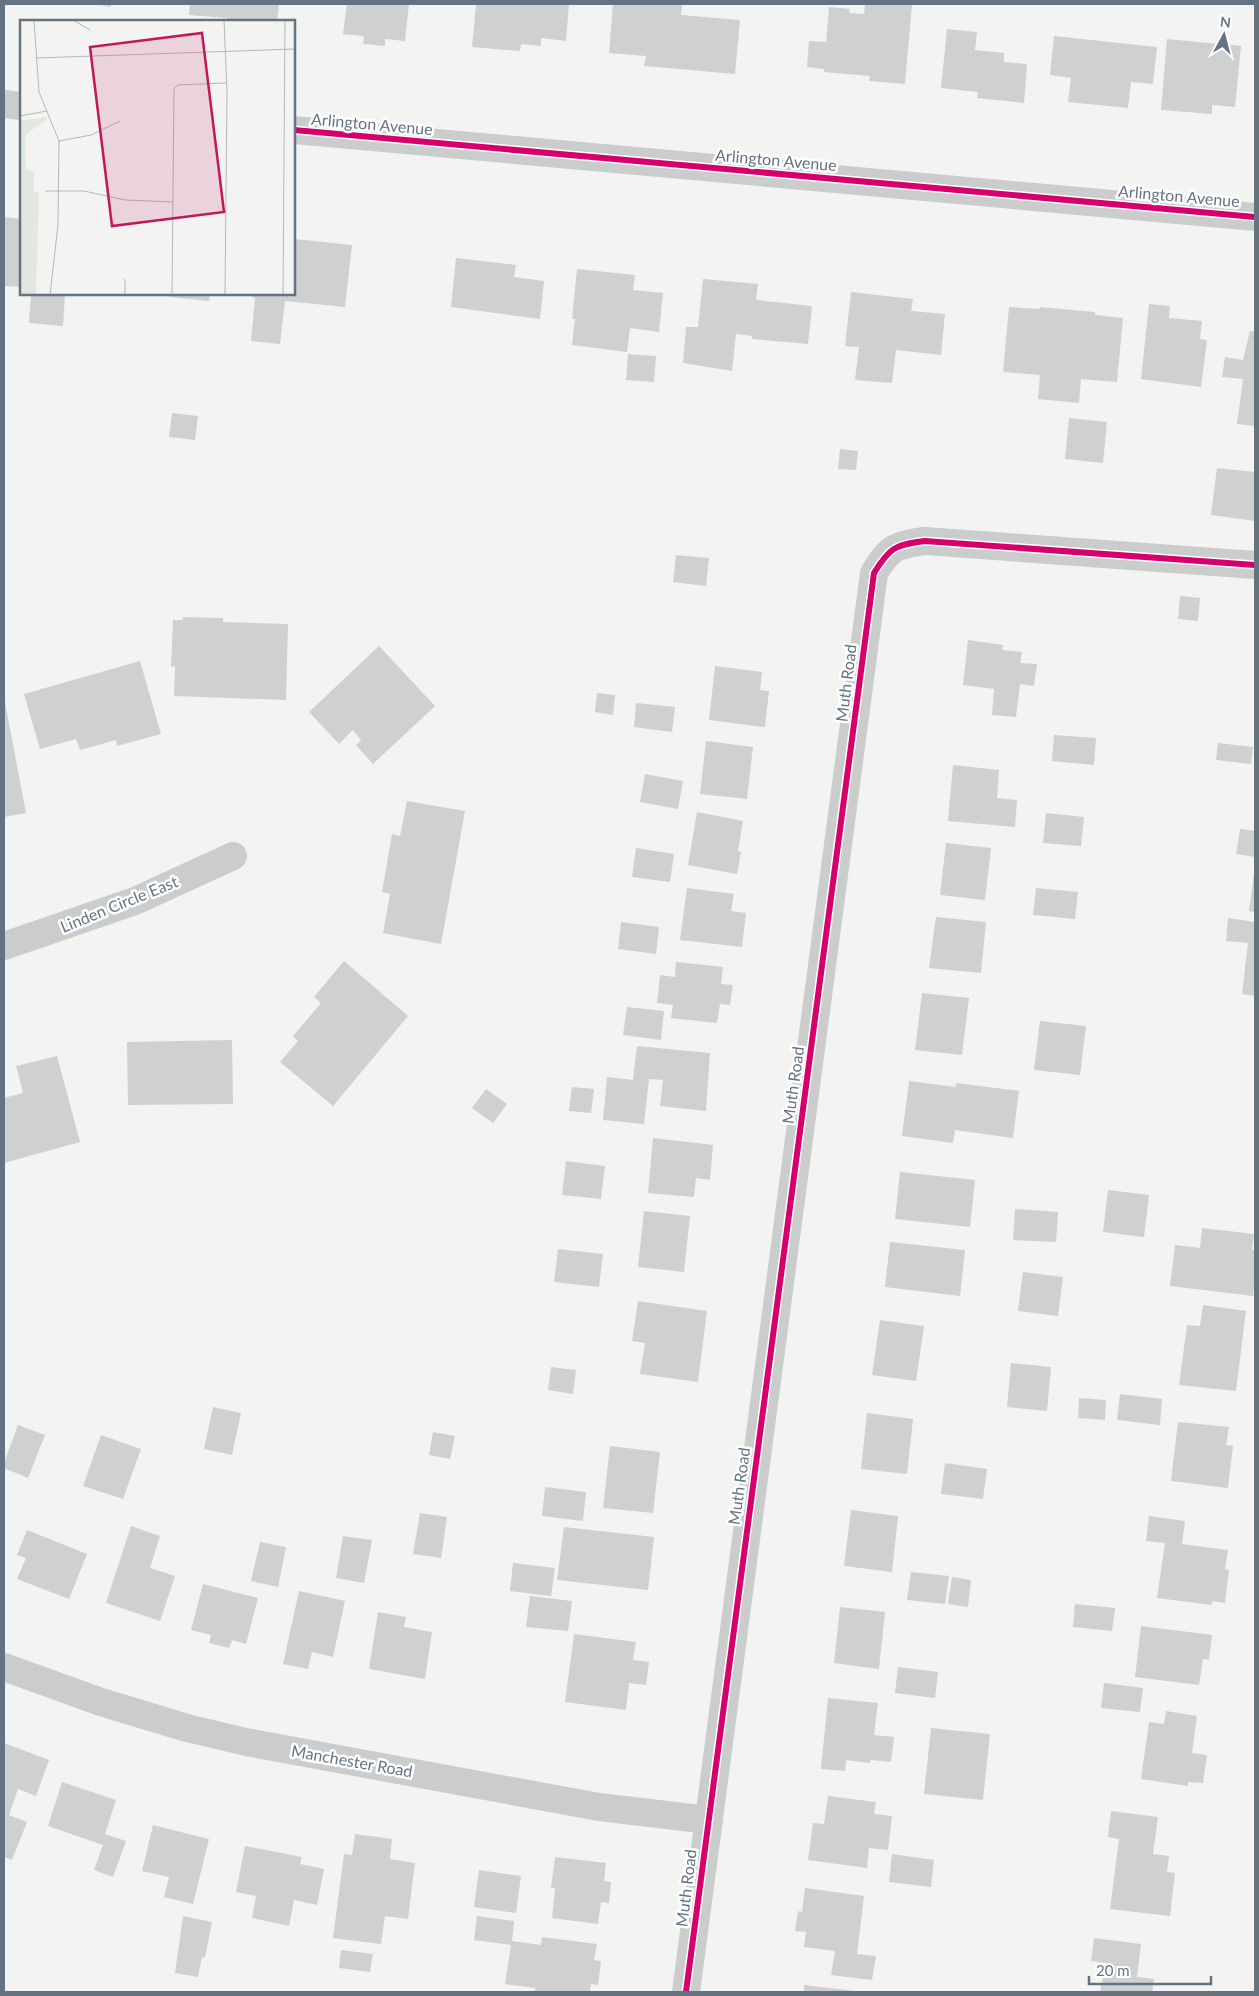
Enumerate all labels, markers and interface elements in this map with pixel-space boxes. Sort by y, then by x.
north arrow [1199,10,1249,60]
text: N [1219,13,1232,31]
inset map [20,20,295,295]
street label: Arlington Avenue [311,109,433,138]
street label: Arlington Avenue [715,145,837,174]
street label: Arlington Avenue [1118,181,1240,210]
street label: Muth Road [831,643,860,723]
street label: Linden Circle East [57,871,181,936]
street label: Muth Road [778,1045,807,1125]
street label: Muth Road [724,1446,753,1526]
street label: Manchester Road [290,1741,414,1781]
street label: Muth Road [671,1848,700,1928]
scale bar [1089,1954,1212,1986]
text: 20 m [1096,1961,1130,1979]

